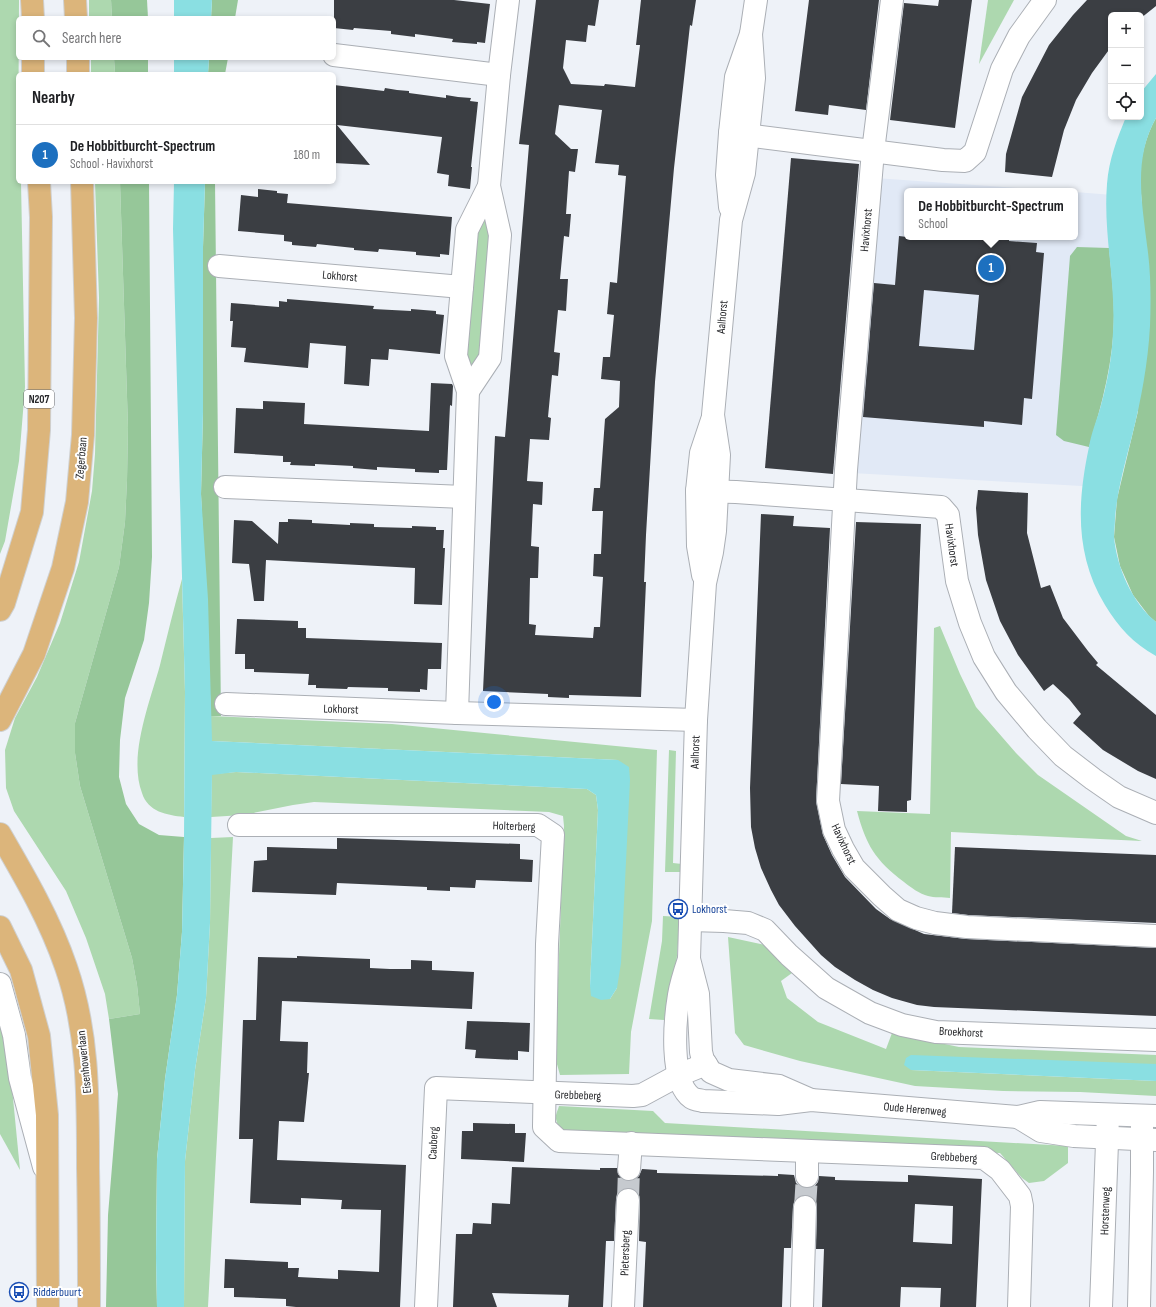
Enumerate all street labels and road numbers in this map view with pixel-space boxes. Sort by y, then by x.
street label: Havixhorst [857,207,876,252]
street label: Lokhorst [322,267,358,286]
street label: Aalhorst [713,299,731,335]
road number: N207 [24,390,54,408]
street label: Zegerbaan [72,437,91,480]
street label: Havixhorst [941,523,962,568]
street label: Lokhorst [323,701,359,718]
street label: Aalhorst [687,735,704,770]
street label: Holterberg [492,818,536,835]
street label: Havixhorst [828,821,860,867]
street label: Broekhorst [938,1024,984,1041]
street label: Eisenhowerlaan [74,1030,95,1094]
street label: Grebbeberg [554,1087,602,1104]
street label: Oude Herenweg [883,1099,947,1120]
street label: Cauberg [425,1126,442,1160]
street label: Grebbeberg [930,1149,978,1166]
street label: Horstenweg [1097,1186,1114,1235]
street label: Pietersberg [617,1230,634,1276]

